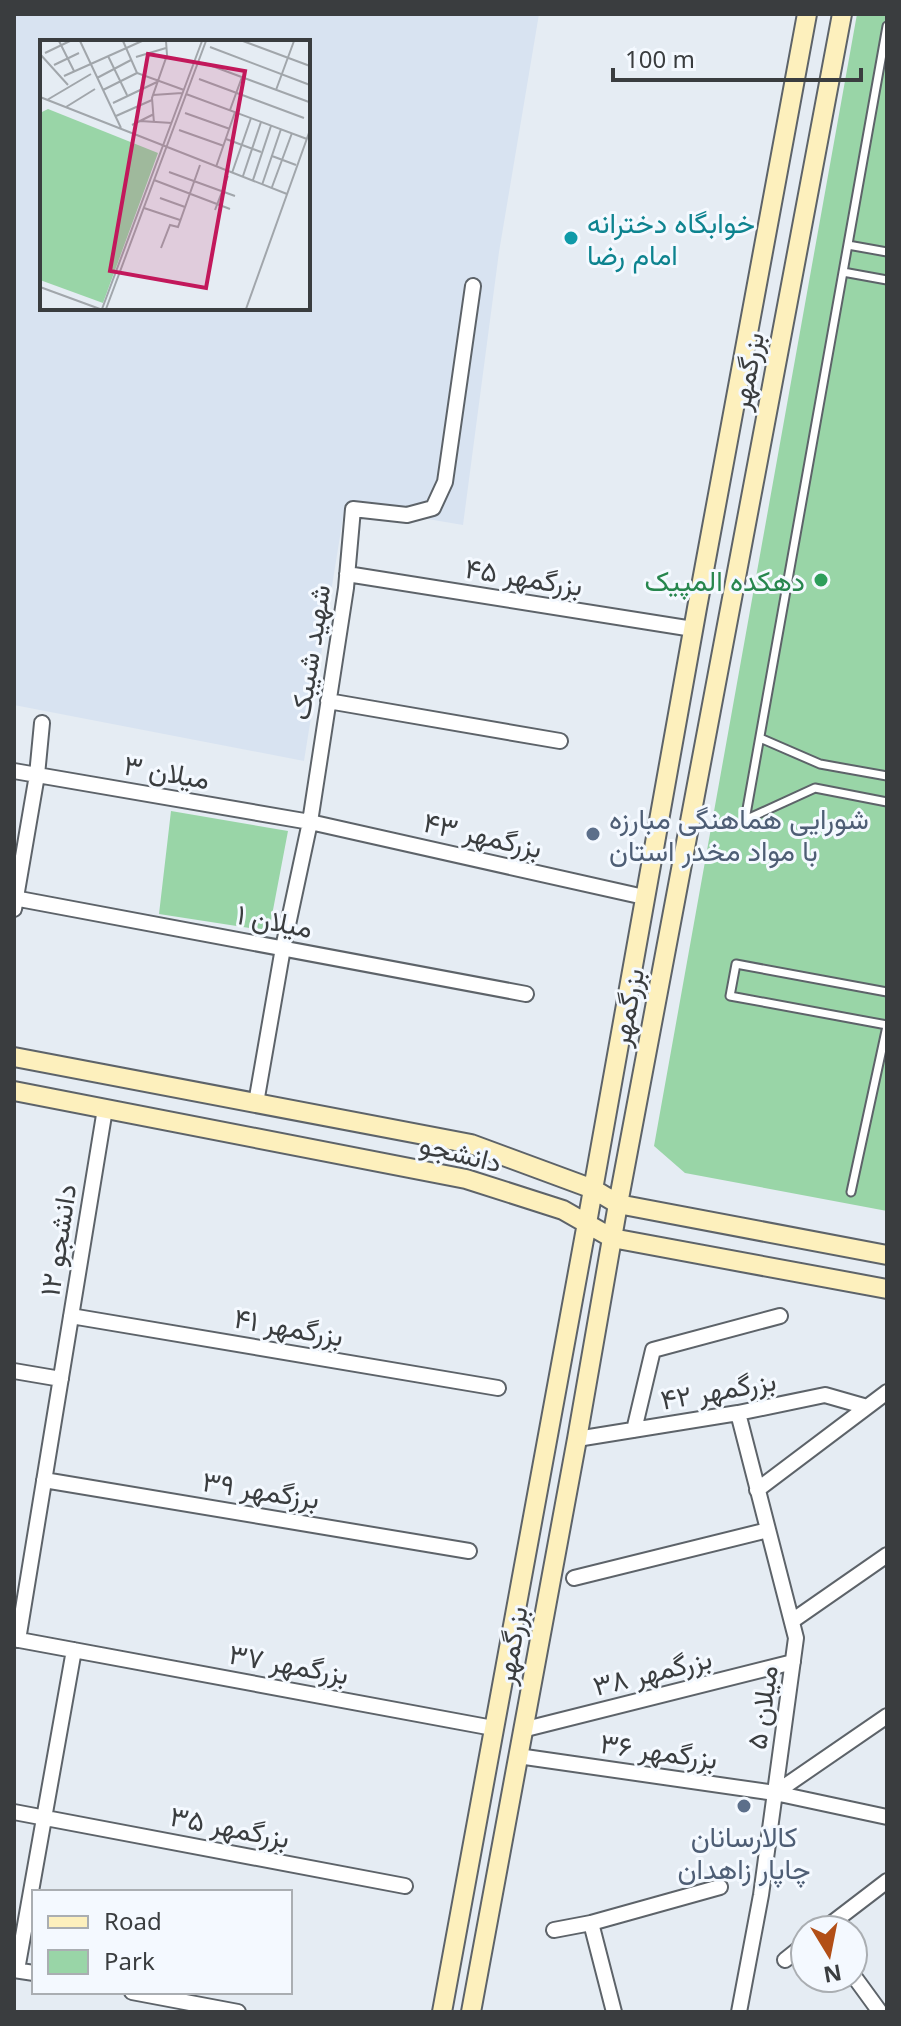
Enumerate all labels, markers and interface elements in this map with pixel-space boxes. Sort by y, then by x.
scale bar [613,32,861,82]
inset map [40,40,310,310]
text: 100 m [625,42,695,75]
place label: خوابگاه دخترانه امام رضا [587,203,755,274]
marker: خوابگاه دخترانه امام رضا [562,229,580,247]
street label: بزرگمهر [720,329,772,414]
street label: بزرگمهر ۴۵ [462,548,586,604]
place label: دهکده المپیک [644,561,805,600]
marker: دهکده المپیک [812,571,830,589]
street label: شهید شیبک [280,582,338,722]
street label: میلان ۳ [121,745,213,797]
place label: شورایی هماهنگی مبارزه با مواد مخدر استان [609,799,869,869]
street label: بزرگمهر ۴۳ [420,802,546,866]
marker: شورایی هماهنگی مبارزه با مواد مخدر استان [584,825,602,843]
street label: میلان ۱ [234,894,316,946]
street label: بزرگمهر [600,965,652,1050]
street label: دانشجو [416,1124,506,1180]
street label: دانشجو ۱۲ [29,1181,85,1299]
street label: بزرگمهر ۴۱ [231,1298,347,1354]
street label: بزرگمهر ۴۲ [657,1360,779,1418]
street label: برزگمهر ۳۹ [200,1461,322,1517]
street label: بزرگمهر [484,1603,536,1688]
street label: بزرگمهر ۳۷ [226,1634,352,1692]
street label: بزرگمهر ۳۸ [589,1638,715,1704]
street label: میلان ۵ [736,1662,786,1752]
street label: بزرگمهر ۳۶ [598,1723,720,1777]
street label: بزرگمهر ۳۵ [167,1796,293,1856]
marker: کالارسانان چاپار زاهدان [735,1797,753,1815]
place label: کالارسانان چاپار زاهدان [678,1817,810,1888]
legend [32,1890,292,1994]
text: Road [104,1904,162,1937]
north arrow [789,1914,869,1994]
text: Park [104,1944,155,1977]
text: N [821,1958,844,1991]

